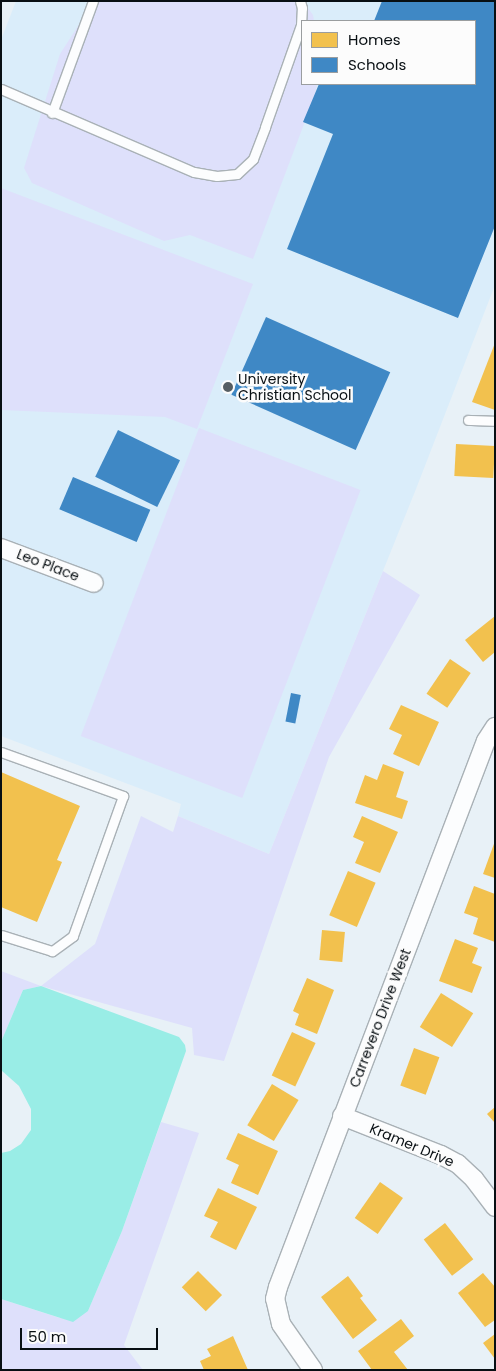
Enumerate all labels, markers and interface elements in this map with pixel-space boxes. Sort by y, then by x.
legend [301,20,476,85]
text: Homes [348,29,401,50]
text: Schools [348,54,406,75]
place label: University Christian School [238,371,351,404]
marker: University Christian School [222,381,234,393]
street label: Leo Place [14,545,82,585]
street label: Carrevero Drive West [346,946,414,1090]
street label: Kramer Drive [367,1120,457,1170]
scale bar [22,1318,160,1350]
text: 50 m [28,1326,66,1347]

